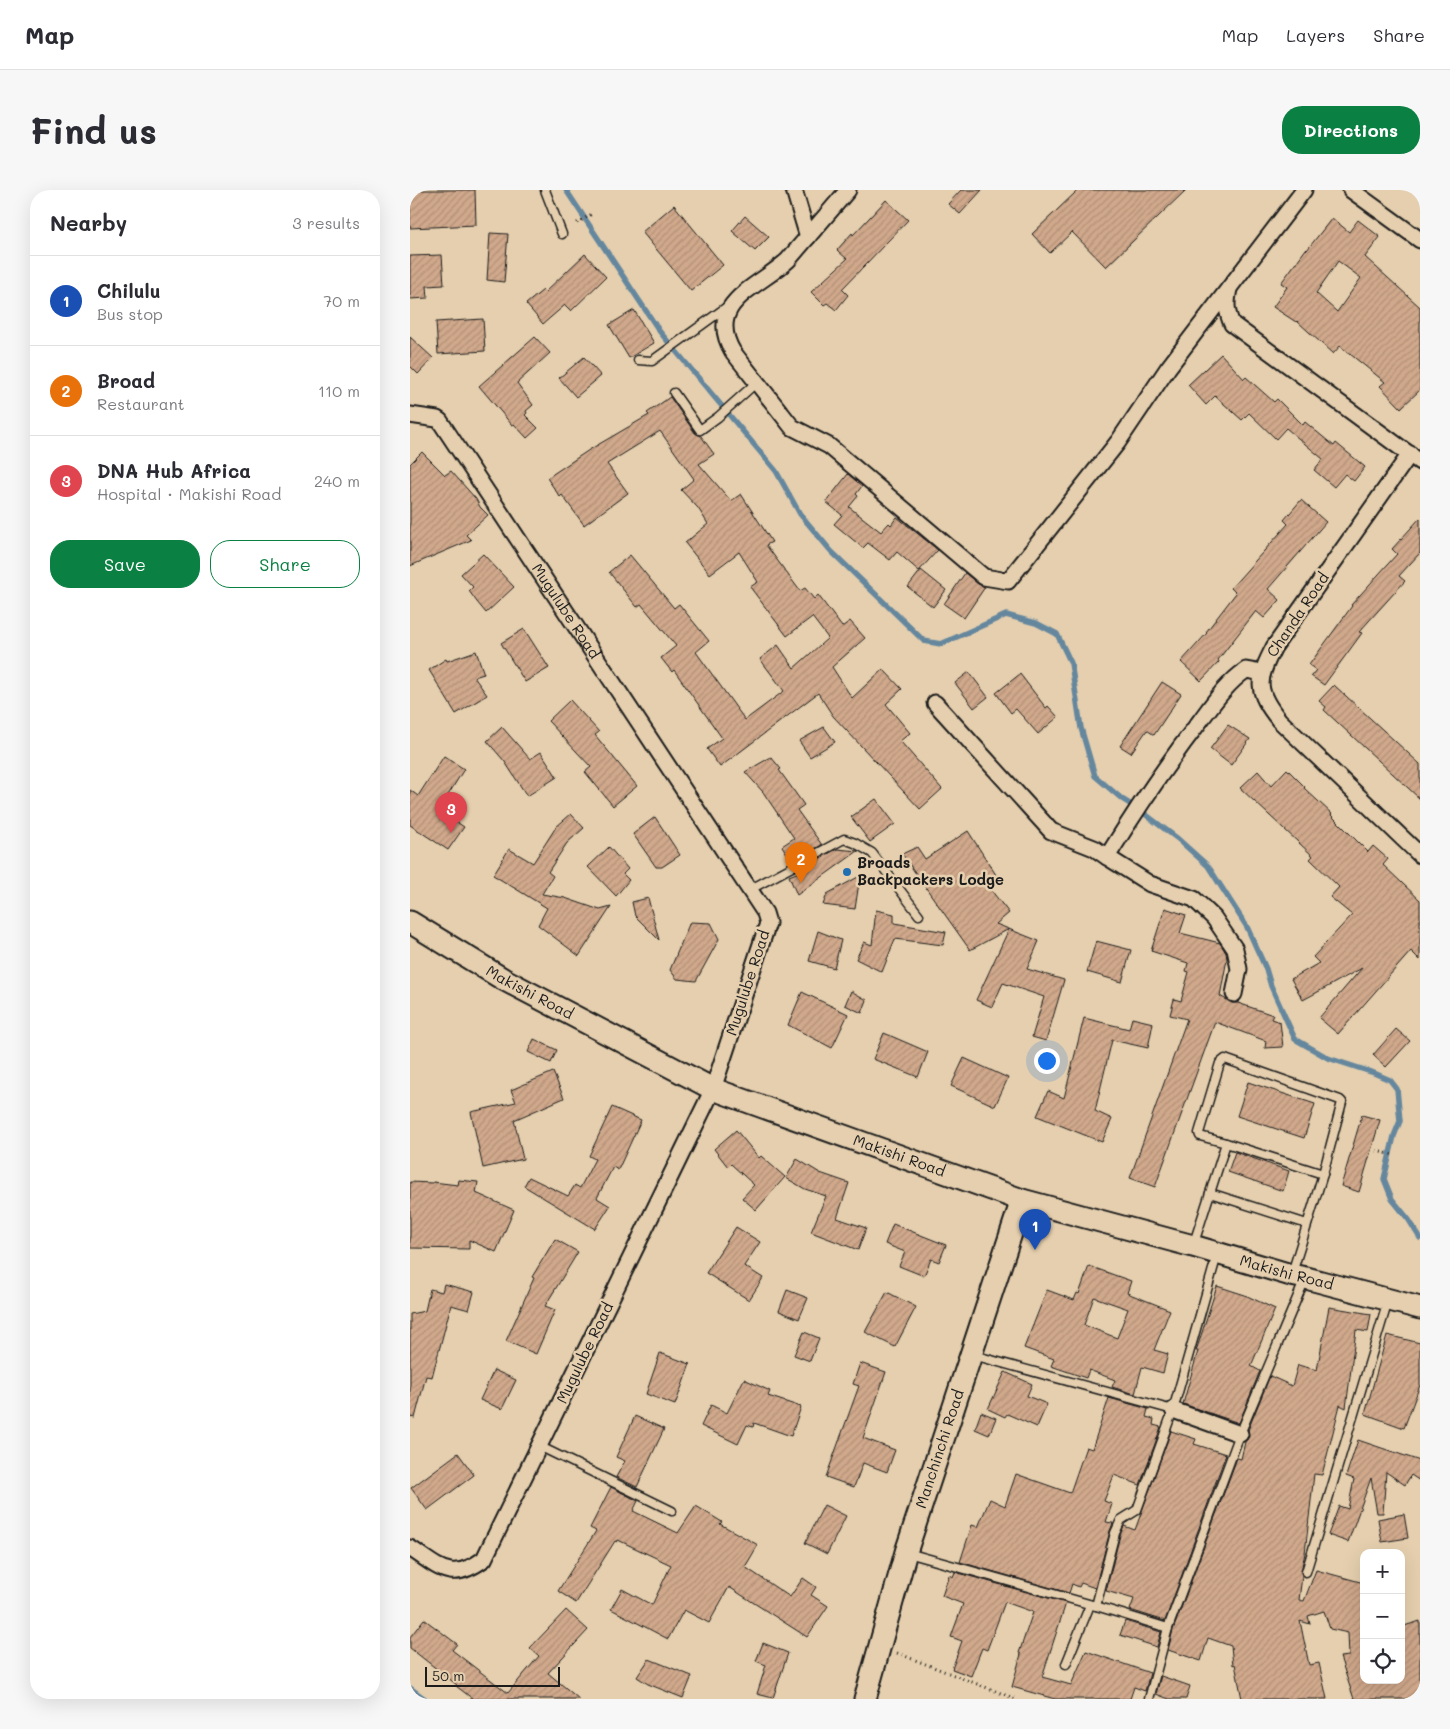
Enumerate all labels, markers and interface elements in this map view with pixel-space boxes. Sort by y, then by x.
text: Map [25,19,74,50]
text: Map [1222,23,1258,47]
text: Layers [1286,23,1345,47]
text: Share [1373,23,1425,47]
button: Directions [1282,106,1420,154]
text: Find us [30,107,157,153]
text: Nearby [50,209,127,236]
text: 3 results [292,212,360,233]
text: Chilulu [97,278,161,303]
text: 1 [62,290,70,311]
text: 70 m [323,290,360,311]
text: Bus stop [97,303,163,324]
text: Broad [97,368,155,393]
text: 2 [62,380,70,401]
text: 110 m [318,380,360,401]
text: Restaurant [97,393,185,414]
text: DNA Hub Africa [97,458,251,483]
text: 3 [61,470,71,491]
text: 240 m [314,470,360,491]
text: Hospital · Makishi Road [97,483,281,504]
button: Save [50,540,200,588]
button: Share [210,540,360,588]
street label: Mugulube Road [528,559,605,662]
street label: Chanda Road [1262,568,1333,661]
pin: 3 [435,792,467,833]
pin: 2 [785,842,817,883]
place label: Broads Backpackers Lodge [857,852,1004,889]
marker: Broads Backpackers Lodge [841,866,853,878]
street label: Mugulube Road [721,927,774,1038]
street label: Makishi Road [483,960,577,1023]
your location [1034,1048,1060,1074]
street label: Makishi Road [851,1129,948,1181]
pin: 1 [1019,1209,1051,1250]
street label: Makishi Road [1238,1249,1336,1294]
street label: Mugulube Road [551,1299,617,1406]
street label: Manchinchi Road [910,1387,968,1511]
map controls [1360,1549,1405,1684]
button: + [1360,1549,1405,1594]
button: − [1360,1594,1405,1639]
button: locate [1360,1639,1405,1684]
scale bar [425,1664,560,1687]
text: 50 m [432,1666,464,1685]

